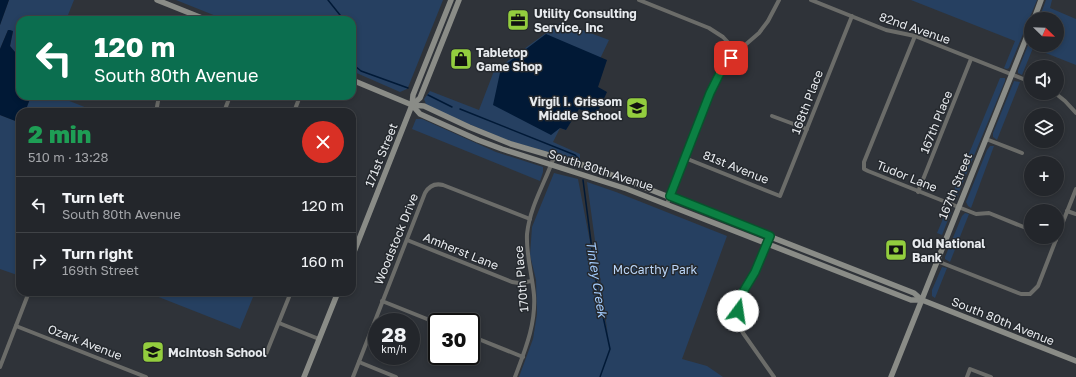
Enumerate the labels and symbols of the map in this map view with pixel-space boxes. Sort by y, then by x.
place label: Utility Consulting Service, Inc [534,6,637,35]
office icon: Utility Consulting Service, Inc [505,7,531,33]
street label: 82nd Avenue [877,9,953,47]
north arrow [1024,12,1064,52]
pin [714,41,748,75]
place label: Tabletop Game Shop [476,45,543,74]
shop icon: Tabletop Game Shop [448,46,474,72]
street label: 168th Place [788,68,826,136]
street label: 167th Place [917,88,955,156]
place label: Virgil I. Grissom Middle School [529,94,622,123]
school or university icon: Virgil I. Grissom Middle School [624,95,650,121]
street label: 171st Street [361,121,401,189]
street label: South 80th Avenue [547,146,655,194]
street label: 81st Avenue [701,147,771,187]
street label: 167th Street [935,150,975,221]
street label: Tudor Lane [875,157,939,195]
street label: Woodstock Drive [371,191,421,287]
street label: Amherst Lane [421,229,501,273]
place label: Old National Bank [912,236,985,265]
bank icon: Old National Bank [883,237,909,263]
water label: Tinley Creek [583,239,611,320]
street label: 170th Place [511,245,531,313]
park label: McCarthy Park [613,262,697,277]
position arrow [717,290,759,332]
street label: South 80th Avenue [949,294,1057,349]
speed limit sign: 30 [428,313,480,365]
street label: Ozark Avenue [46,321,124,363]
school or university icon: McIntosh School [140,339,166,365]
place label: McIntosh School [168,345,267,360]

